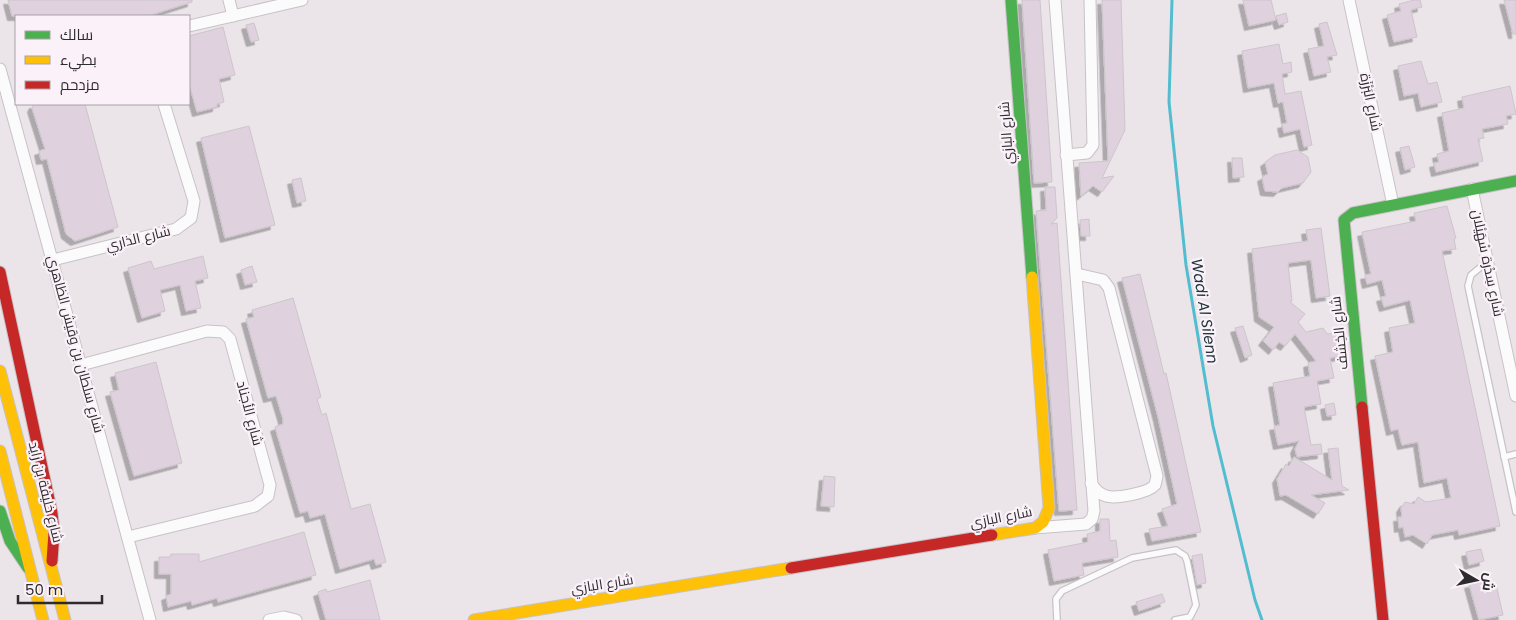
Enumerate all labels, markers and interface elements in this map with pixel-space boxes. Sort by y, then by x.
legend [15,15,190,105]
text: سالك [60,24,93,45]
text: بطيء [60,49,97,72]
street label: شارع البَرْزَة [1355,71,1387,133]
text: مزدحم [60,74,100,95]
street label: شارع البازي [994,101,1020,165]
street label: شارع سِدْرة سْهَيْلان [1467,208,1509,318]
street label: شارع الذاري [104,220,173,258]
street label: شارع سلطان بن وقيش الظاهري [41,253,109,436]
water label: Wadi Al Silenn [1186,257,1224,365]
street label: شارع الخِشف [1325,295,1353,371]
street label: شارع الأجناد [232,378,268,448]
street label: شارع خليفة بن زايد [24,439,68,545]
street label: شارع البازي [968,501,1034,535]
north arrow [1451,555,1501,605]
street label: شارع البازي [569,569,635,601]
scale bar [18,572,101,604]
text: ش [1478,572,1500,593]
text: 50 m [25,579,63,600]

